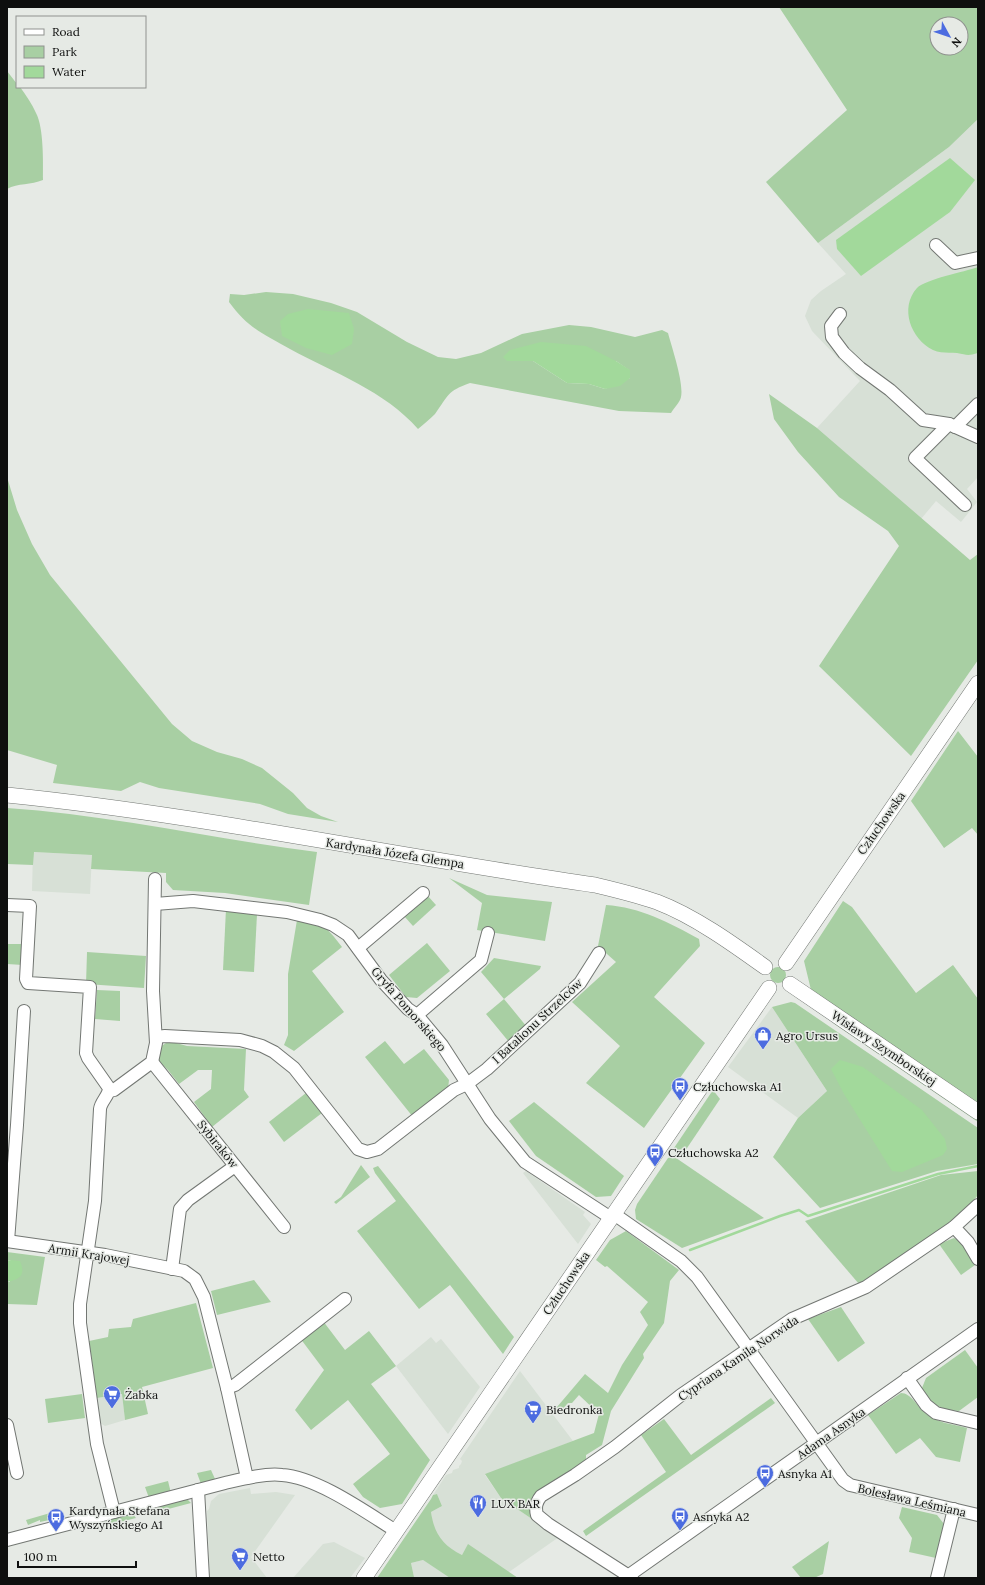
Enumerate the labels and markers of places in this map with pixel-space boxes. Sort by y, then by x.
shop icon: Agro Ursus [753,1025,773,1050]
place label: Agro Ursus [775,1028,838,1043]
bus stop icon: Człuchowska A1 [670,1076,690,1101]
place label: Człuchowska A1 [693,1079,782,1094]
bus stop icon: Człuchowska A2 [645,1142,665,1167]
place label: Człuchowska A2 [668,1145,759,1160]
supermarket icon: Żabka [102,1384,122,1409]
place label: Żabka [125,1387,158,1402]
supermarket icon: Biedronka [523,1399,543,1424]
place label: Biedronka [546,1402,602,1417]
bus stop icon: Asnyka A1 [755,1463,775,1488]
place label: Asnyka A1 [777,1466,832,1481]
restaurant icon: LUX BAR [468,1493,488,1518]
place label: LUX BAR [491,1496,540,1511]
place label: Kardynała Stefana Wyszyńskiego A1 [69,1503,170,1532]
bus stop icon: Asnyka A2 [670,1506,690,1531]
bus stop icon: Kardynała Stefana Wyszyńskiego A1 [46,1507,66,1532]
place label: Asnyka A2 [692,1509,749,1524]
supermarket icon: Netto [230,1546,250,1571]
place label: Netto [253,1549,285,1564]

